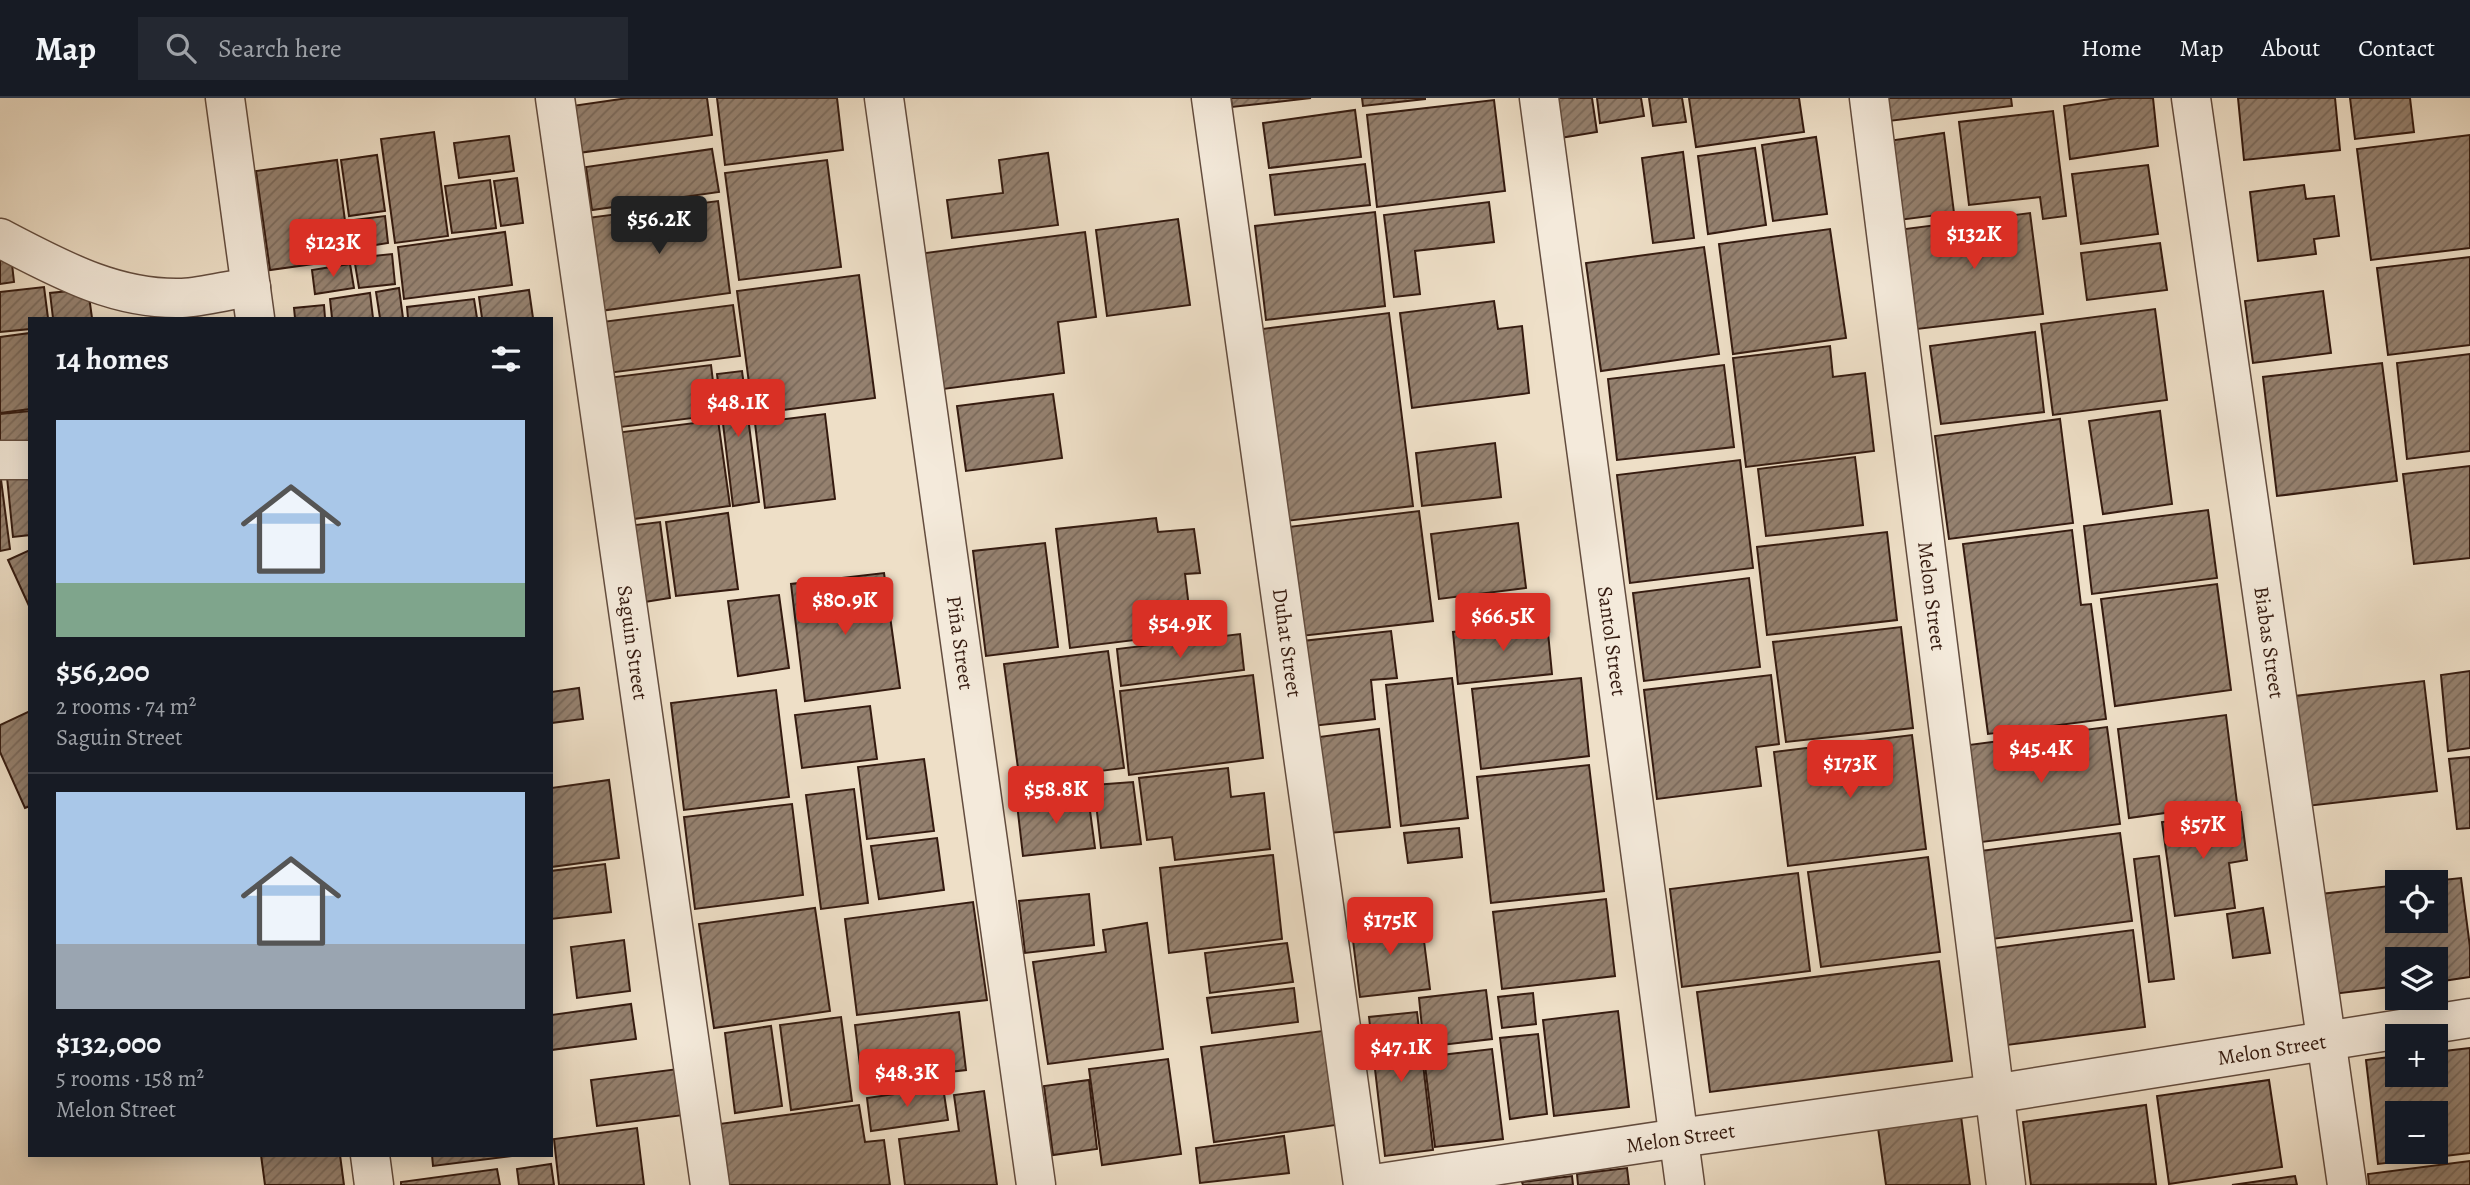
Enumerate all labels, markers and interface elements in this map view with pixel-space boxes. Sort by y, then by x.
search box [138,17,628,80]
text: Map [35,26,96,71]
icon: search [162,29,200,67]
text: Search here [218,31,342,66]
text: Home [2081,32,2142,64]
text: Map [2180,32,2224,64]
text: About [2262,32,2320,64]
text: Contact [2358,32,2435,64]
pin: $56.2K [602,197,716,256]
text: $56.2K [627,203,691,234]
pin: $132K [1925,212,2023,271]
text: $132K [1946,218,2002,249]
pin: $123K [284,220,382,279]
text: $123K [305,226,361,257]
text: 14 homes [56,339,169,379]
icon: filters [487,340,525,378]
pin: $48.1K [681,380,795,439]
text: $48.1K [707,386,769,417]
icon: home [228,466,354,592]
street label: Melon Street [1911,540,1953,652]
pin: $80.9K [788,578,902,637]
street label: Saguin Street [611,583,655,702]
text: $80.9K [812,584,878,615]
street label: Santol Street [1591,585,1633,698]
street label: Biabas Street [2247,585,2291,700]
street label: Duhat Street [1266,586,1309,699]
street label: Piña Street [940,594,981,692]
pin: $66.5K [1446,594,1560,653]
text: $66.5K [1471,600,1535,631]
pin: $54.9K [1123,601,1237,660]
text: $54.9K [1148,607,1212,638]
text: $56,200 [56,651,150,691]
text: 2 rooms · 74 m² [56,691,196,722]
text: Saguin Street [56,722,183,753]
pin: $45.4K [1984,726,2098,785]
text: $45.4K [2009,732,2073,763]
pin: $173K [1801,740,1899,800]
text: $173K [1823,747,1877,778]
pin: $58.8K [999,766,1113,826]
text: $58.8K [1024,773,1088,804]
pin: $57K [2162,802,2244,861]
text: $57K [2180,808,2226,839]
icon: home [228,838,354,964]
map controls [2385,870,2448,1164]
button: locate [2385,870,2448,933]
pin: $175K [1341,898,1439,957]
text: $175K [1363,904,1417,935]
button: layers [2385,947,2448,1010]
text: $132,000 [56,1023,161,1063]
pin: $47.1K [1344,1024,1458,1084]
button: + [2385,1024,2448,1087]
street label: Melon Street [2215,1027,2328,1072]
text: $47.1K [1370,1031,1432,1062]
pin: $48.3K [850,1049,964,1109]
text: $48.3K [875,1056,939,1087]
text: 5 rooms · 158 m² [56,1063,204,1094]
text: Melon Street [56,1094,176,1125]
button: − [2385,1101,2448,1164]
street label: Melon Street [1624,1116,1737,1160]

